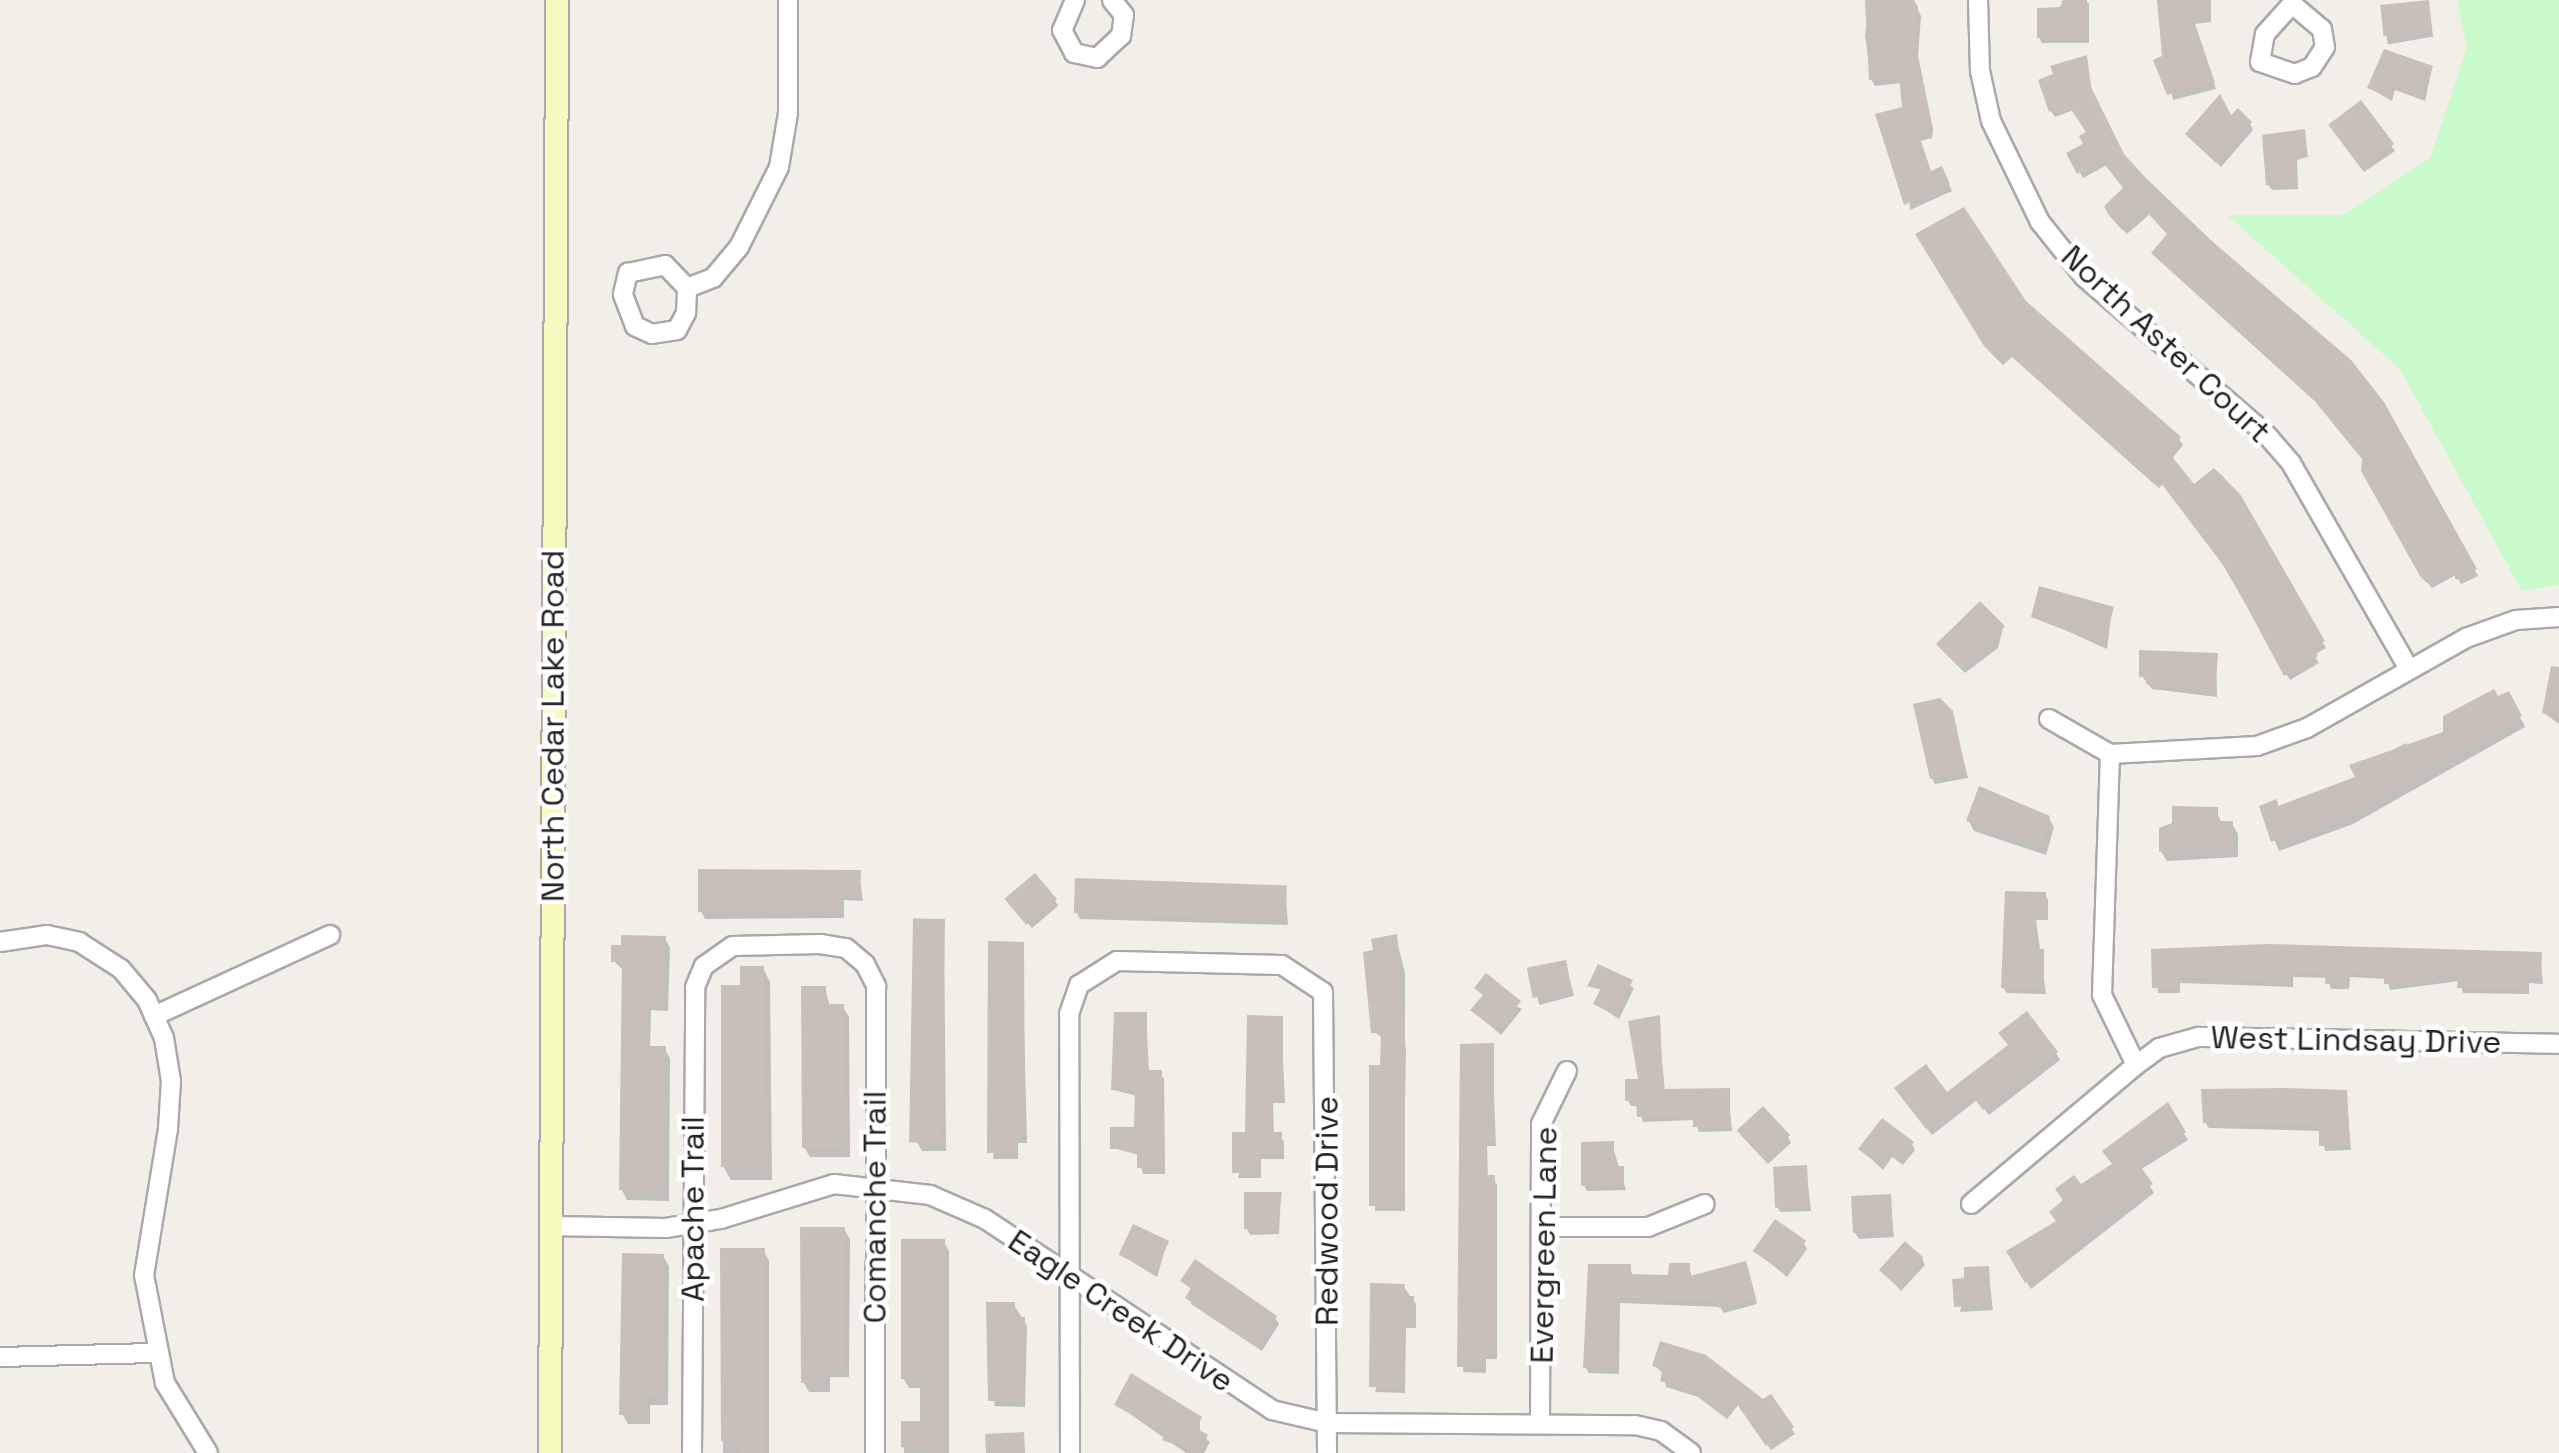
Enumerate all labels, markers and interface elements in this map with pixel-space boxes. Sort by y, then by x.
street label: North Aster Court [2053,237,2279,451]
street label: North Cedar Lake Road [534,550,572,902]
street label: West Lindsay Drive [2210,1018,2502,1062]
street label: Comanche Trail [856,1090,894,1324]
street label: Redwood Drive [1308,1096,1346,1326]
street label: Apache Trail [674,1116,712,1302]
street label: Evergreen Lane [1523,1126,1565,1364]
street label: Eagle Creek Drive [1001,1221,1241,1401]

